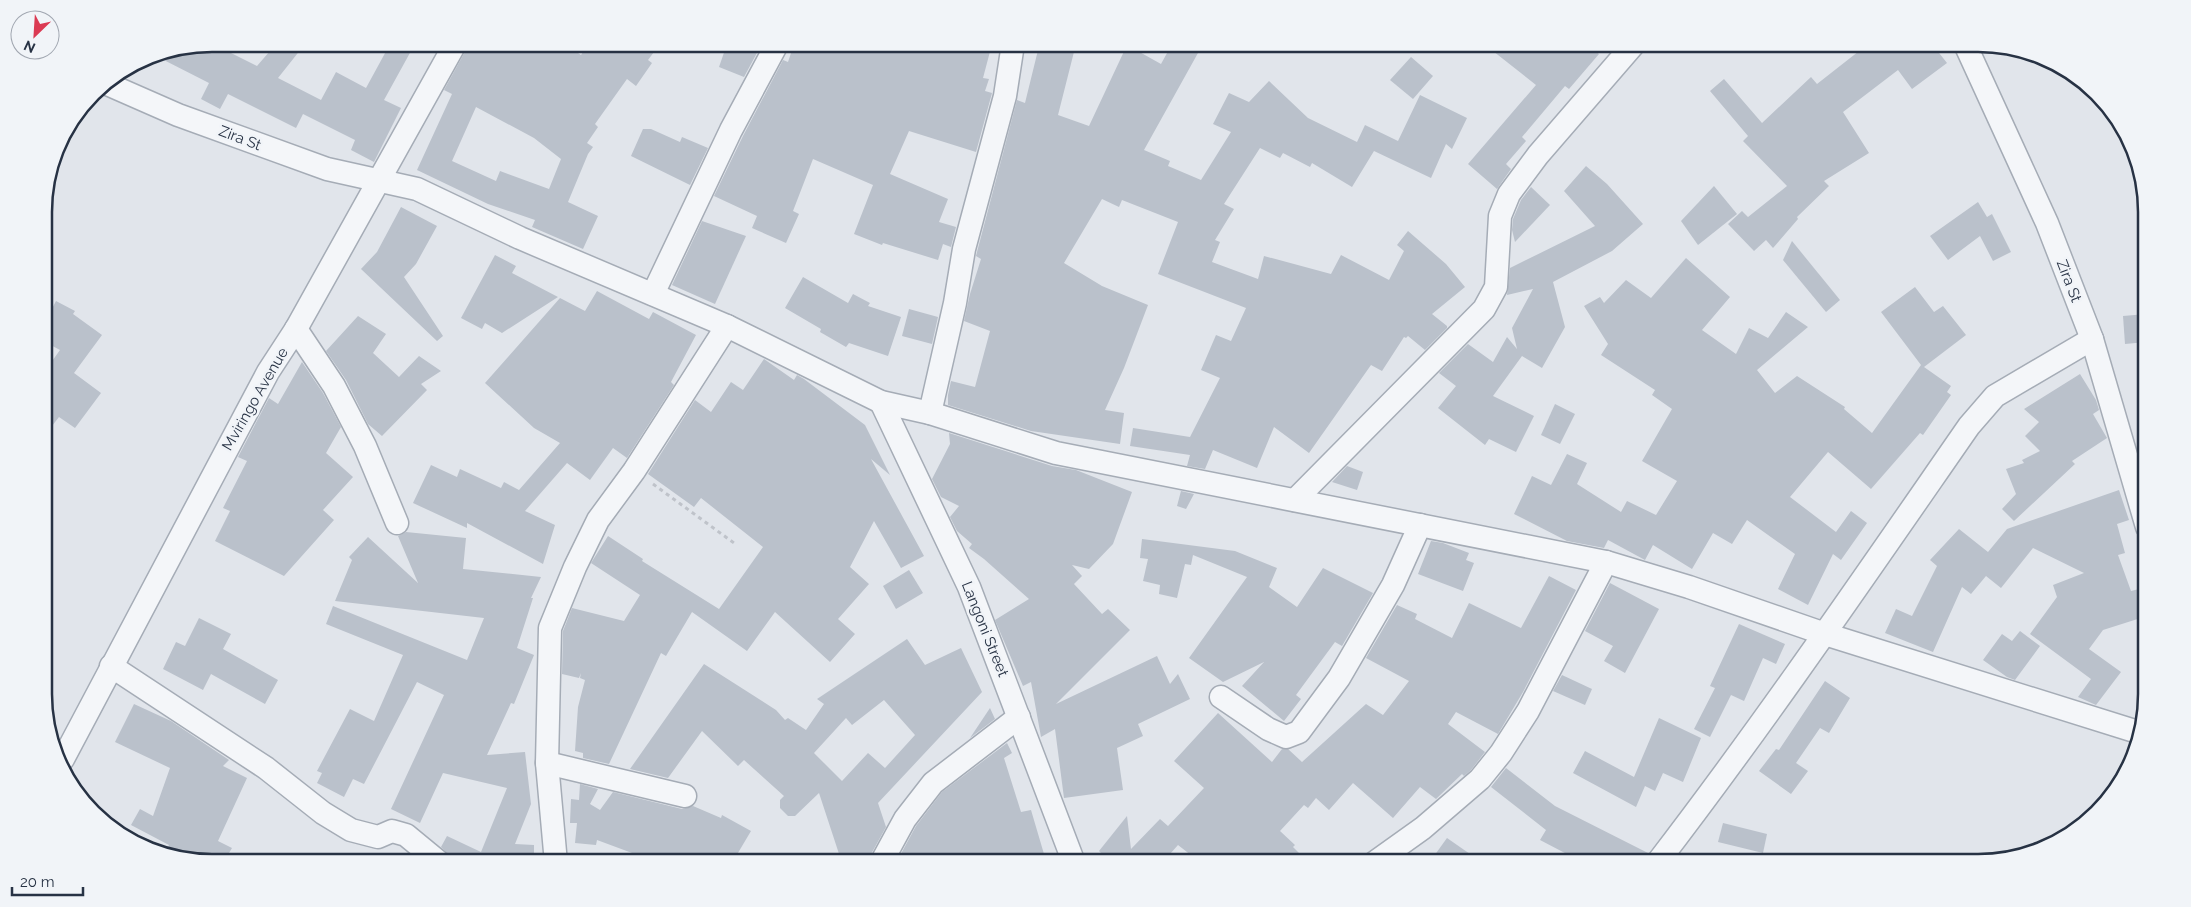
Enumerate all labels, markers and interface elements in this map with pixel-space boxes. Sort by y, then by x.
north arrow [10,10,60,60]
text: N [21,37,38,56]
street label: Zira St [216,122,264,154]
street label: Zira St [2053,257,2085,305]
street label: Mviringo Avenue [218,344,292,454]
street label: Langoni Street [958,579,1012,679]
scale bar [12,864,84,896]
text: 20 m [20,873,55,891]

